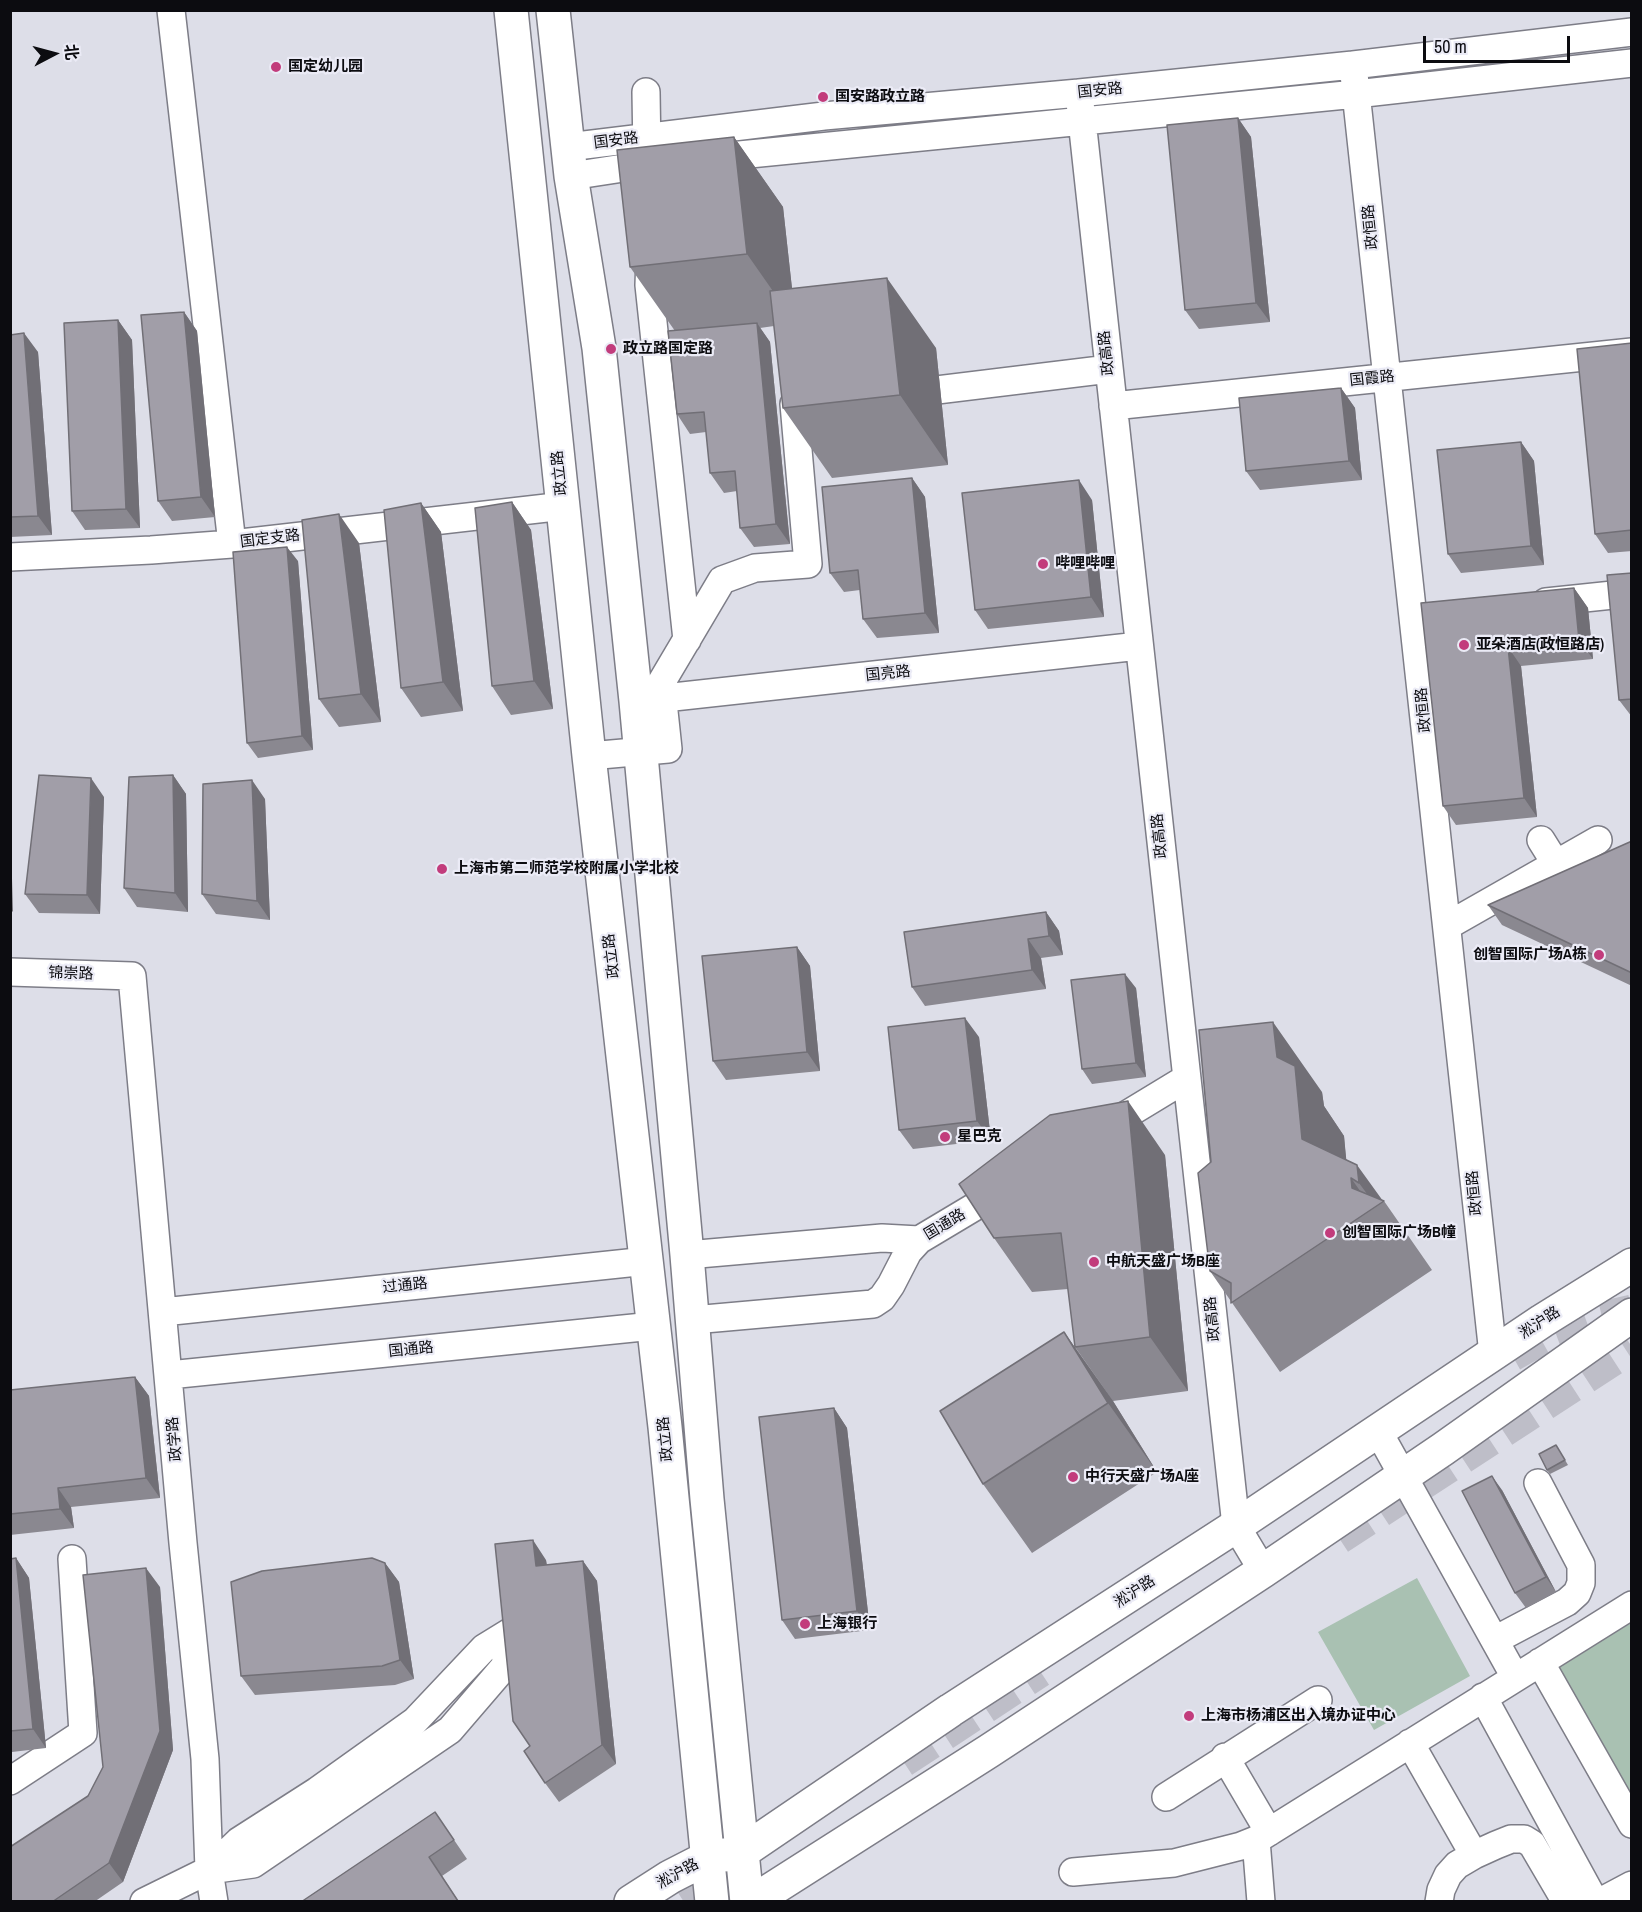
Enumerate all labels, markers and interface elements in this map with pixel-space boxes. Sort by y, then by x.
north arrow [24,24,84,84]
scale bar [1426,24,1573,62]
text: 50 m [1434,34,1467,59]
text: 北 [60,43,84,61]
place label: 国定幼儿园 [288,58,363,76]
marker: 国定幼儿园 [269,60,283,74]
street label: 国安路 [1077,80,1123,102]
place label: 国安路政立路 [835,88,925,106]
marker: 国安路政立路 [816,90,830,104]
street label: 国安路 [593,129,639,153]
street label: 政恒路 [1360,204,1382,250]
street label: 政高路 [1096,330,1118,376]
place label: 政立路国定路 [623,340,713,358]
marker: 政立路国定路 [604,342,618,356]
street label: 国霞路 [1349,368,1395,390]
street label: 政立路 [549,450,571,496]
street label: 国定支路 [239,526,301,552]
place label: 哔哩哔哩 [1055,555,1115,573]
marker: 哔哩哔哩 [1036,557,1050,571]
place label: 亚朵酒店(政恒路店) [1476,636,1604,654]
marker: 亚朵酒店(政恒路店) [1457,638,1471,652]
street label: 国亮路 [865,663,911,685]
street label: 政恒路 [1413,687,1435,733]
street label: 政高路 [1149,813,1171,859]
place label: 上海市第二师范学校附属小学北校 [454,860,679,878]
marker: 上海市第二师范学校附属小学北校 [435,862,449,876]
street label: 政立路 [600,933,624,979]
place label: 创智国际广场A栋 [1473,946,1587,964]
marker: 创智国际广场A栋 [1592,948,1606,962]
street label: 锦崇路 [48,964,94,984]
place label: 星巴克 [957,1128,1002,1146]
marker: 星巴克 [938,1130,952,1144]
street label: 政恒路 [1464,1170,1486,1216]
street label: 国通路 [921,1206,969,1244]
place label: 创智国际广场B幢 [1342,1224,1456,1242]
marker: 创智国际广场B幢 [1323,1226,1337,1240]
place label: 中航天盛广场B座 [1106,1253,1220,1271]
marker: 中航天盛广场B座 [1087,1255,1101,1269]
street label: 过通路 [382,1275,428,1297]
street label: 政高路 [1202,1296,1224,1342]
street label: 淞沪路 [1516,1303,1564,1343]
street label: 国通路 [388,1339,434,1361]
street label: 政学路 [164,1416,186,1462]
street label: 政立路 [655,1416,677,1462]
place label: 中行天盛广场A座 [1085,1468,1199,1486]
marker: 中行天盛广场A座 [1066,1470,1080,1484]
street label: 淞沪路 [1111,1572,1159,1612]
place label: 上海银行 [817,1615,877,1633]
marker: 上海银行 [798,1617,812,1631]
place label: 上海市杨浦区出入境办证中心 [1201,1707,1396,1725]
marker: 上海市杨浦区出入境办证中心 [1182,1709,1196,1723]
street label: 淞沪路 [654,1855,702,1893]

